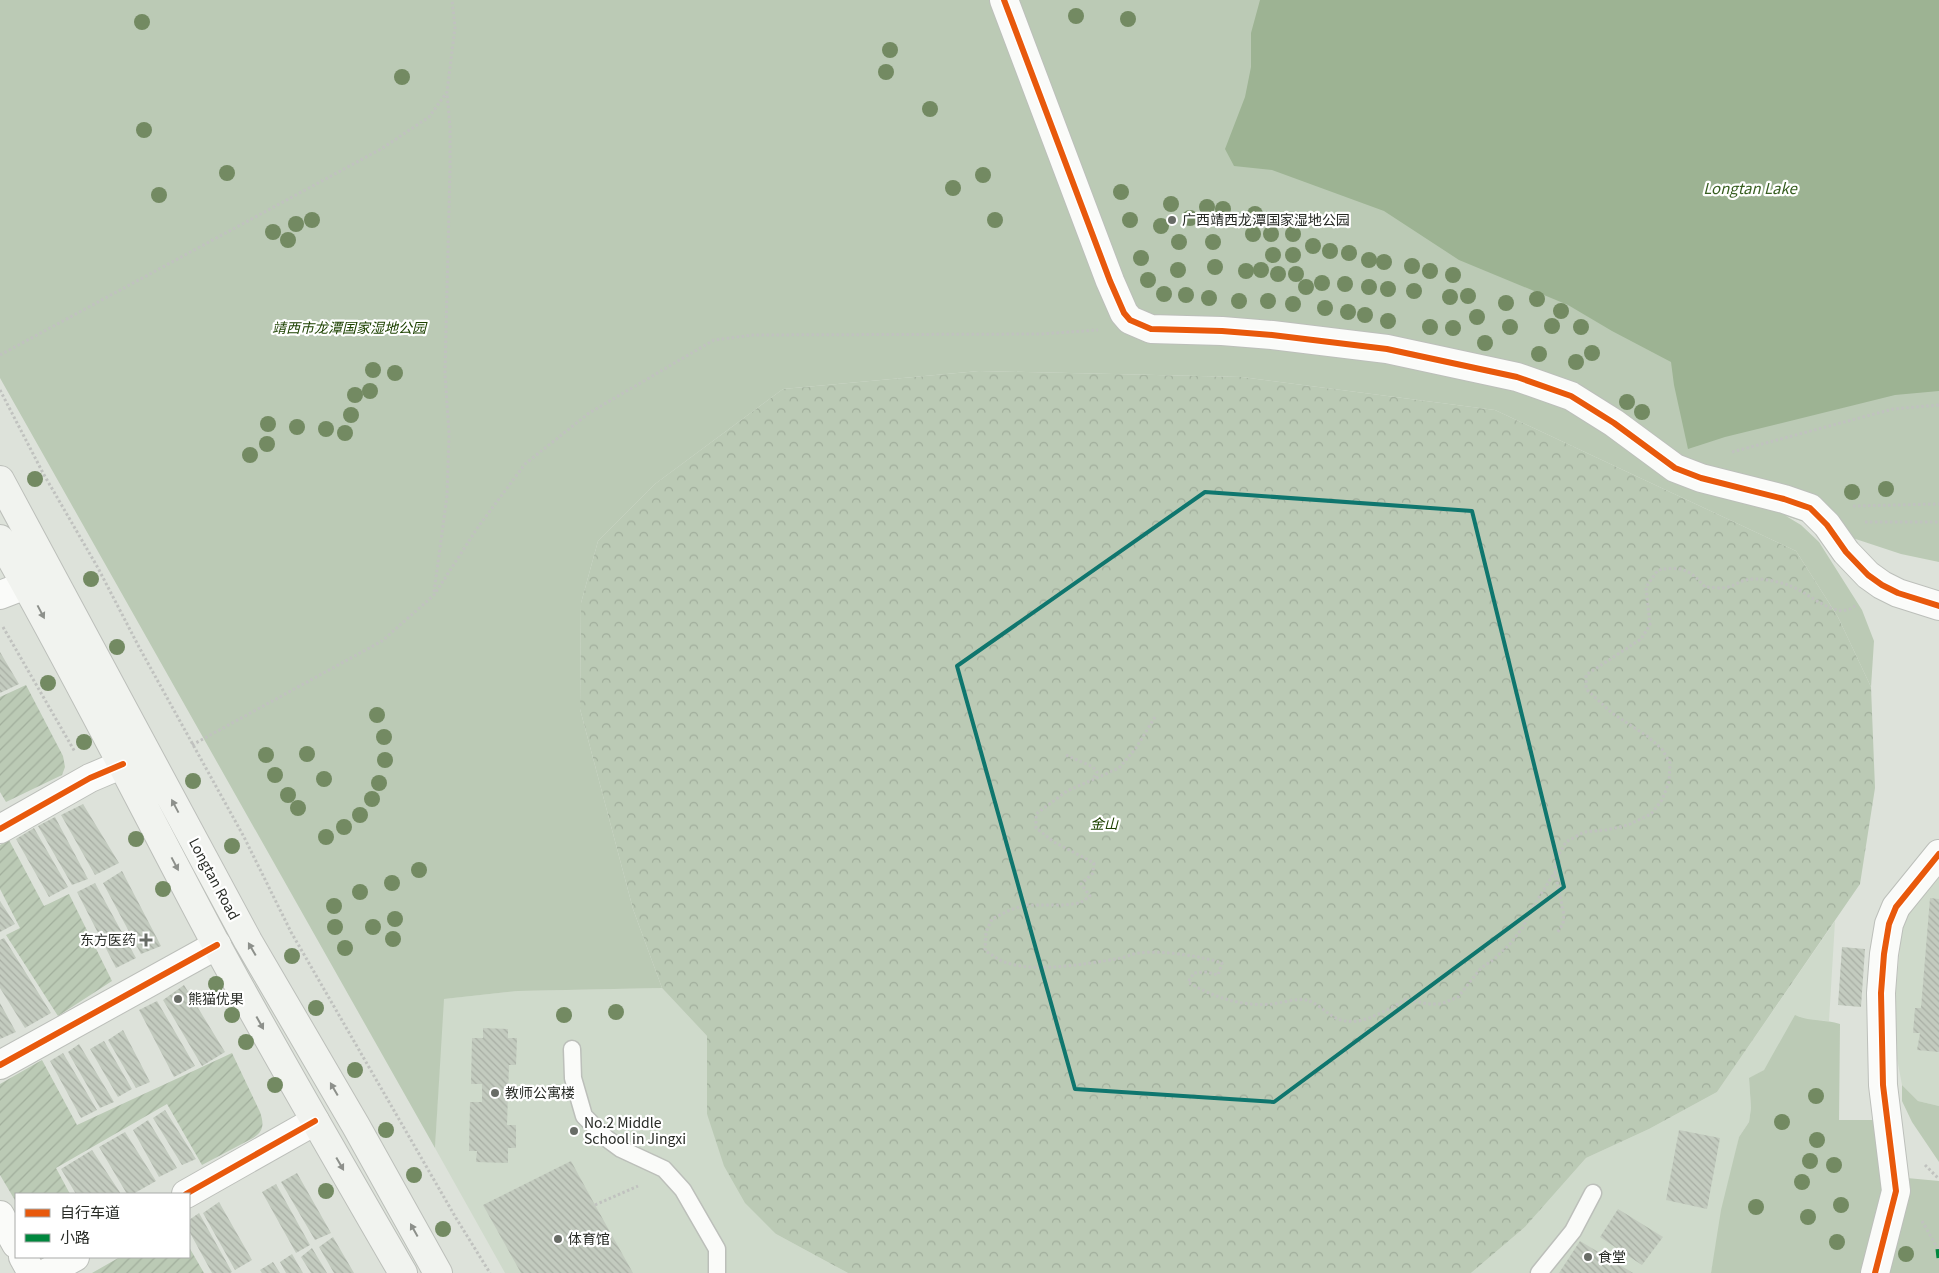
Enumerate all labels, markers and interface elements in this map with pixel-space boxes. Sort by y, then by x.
water label: Longtan Lake [1703,177,1799,198]
place label: 广西靖西龙潭国家湿地公园 [1182,209,1350,229]
marker: 广西靖西龙潭国家湿地公园 [1166,214,1178,226]
park label: 靖西市龙潭国家湿地公园 [272,317,428,337]
one-way arrow [37,605,45,620]
one-way arrow [171,798,179,813]
park label: 金山 [1090,813,1119,833]
street label: Longtan Road [185,834,245,923]
one-way arrow [171,857,179,871]
place label: 东方医药 [80,929,136,949]
marker: 东方医药 [140,934,152,946]
one-way arrow [248,942,257,955]
place label: 熊猫优果 [188,988,244,1008]
marker: 熊猫优果 [172,993,184,1005]
one-way arrow [256,1015,264,1030]
one-way arrow [330,1082,339,1095]
place label: 教师公寓楼 [505,1082,575,1102]
marker: 教师公寓楼 [489,1087,501,1099]
place label: No.2 Middle School in Jingxi [584,1112,686,1148]
marker: No.2 Middle School in Jingxi [568,1125,580,1137]
one-way arrow [335,1158,344,1171]
legend [15,1193,190,1258]
text: 自行车道 [60,1201,120,1222]
one-way arrow [410,1223,418,1238]
text: 小路 [60,1226,90,1247]
place label: 体育馆 [568,1228,610,1248]
marker: 体育馆 [552,1233,564,1245]
place label: 食堂 [1598,1246,1626,1266]
marker: 食堂 [1582,1251,1594,1263]

